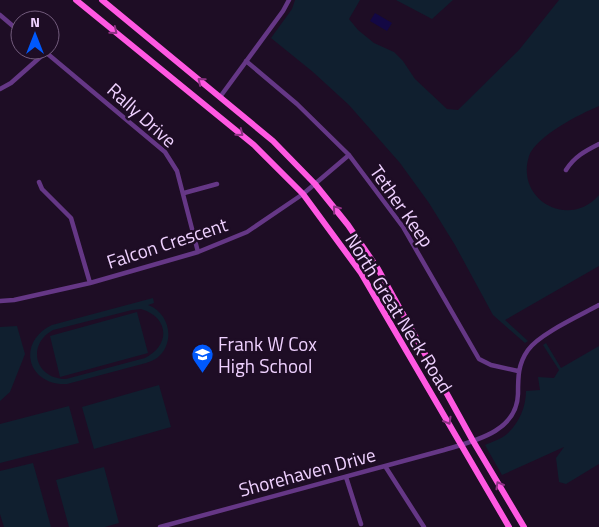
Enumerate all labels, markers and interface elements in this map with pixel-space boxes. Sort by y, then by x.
north arrow [10,10,60,60]
text: N [30,11,40,32]
one-way arrow [108,25,117,34]
street label: Rally Drive [101,75,184,154]
one-way arrow [198,78,207,87]
one-way arrow [234,128,243,137]
street label: Tether Keep [363,159,441,253]
one-way arrow [333,206,341,215]
street label: Falcon Crescent [103,209,231,276]
street label: North Great Neck Road [339,227,460,398]
place label: Frank W Cox High School [218,329,317,380]
school or university icon: Frank W Cox High School [190,343,214,374]
one-way arrow [442,416,452,425]
street label: Shorehaven Drive [235,439,379,504]
one-way arrow [495,482,505,491]

